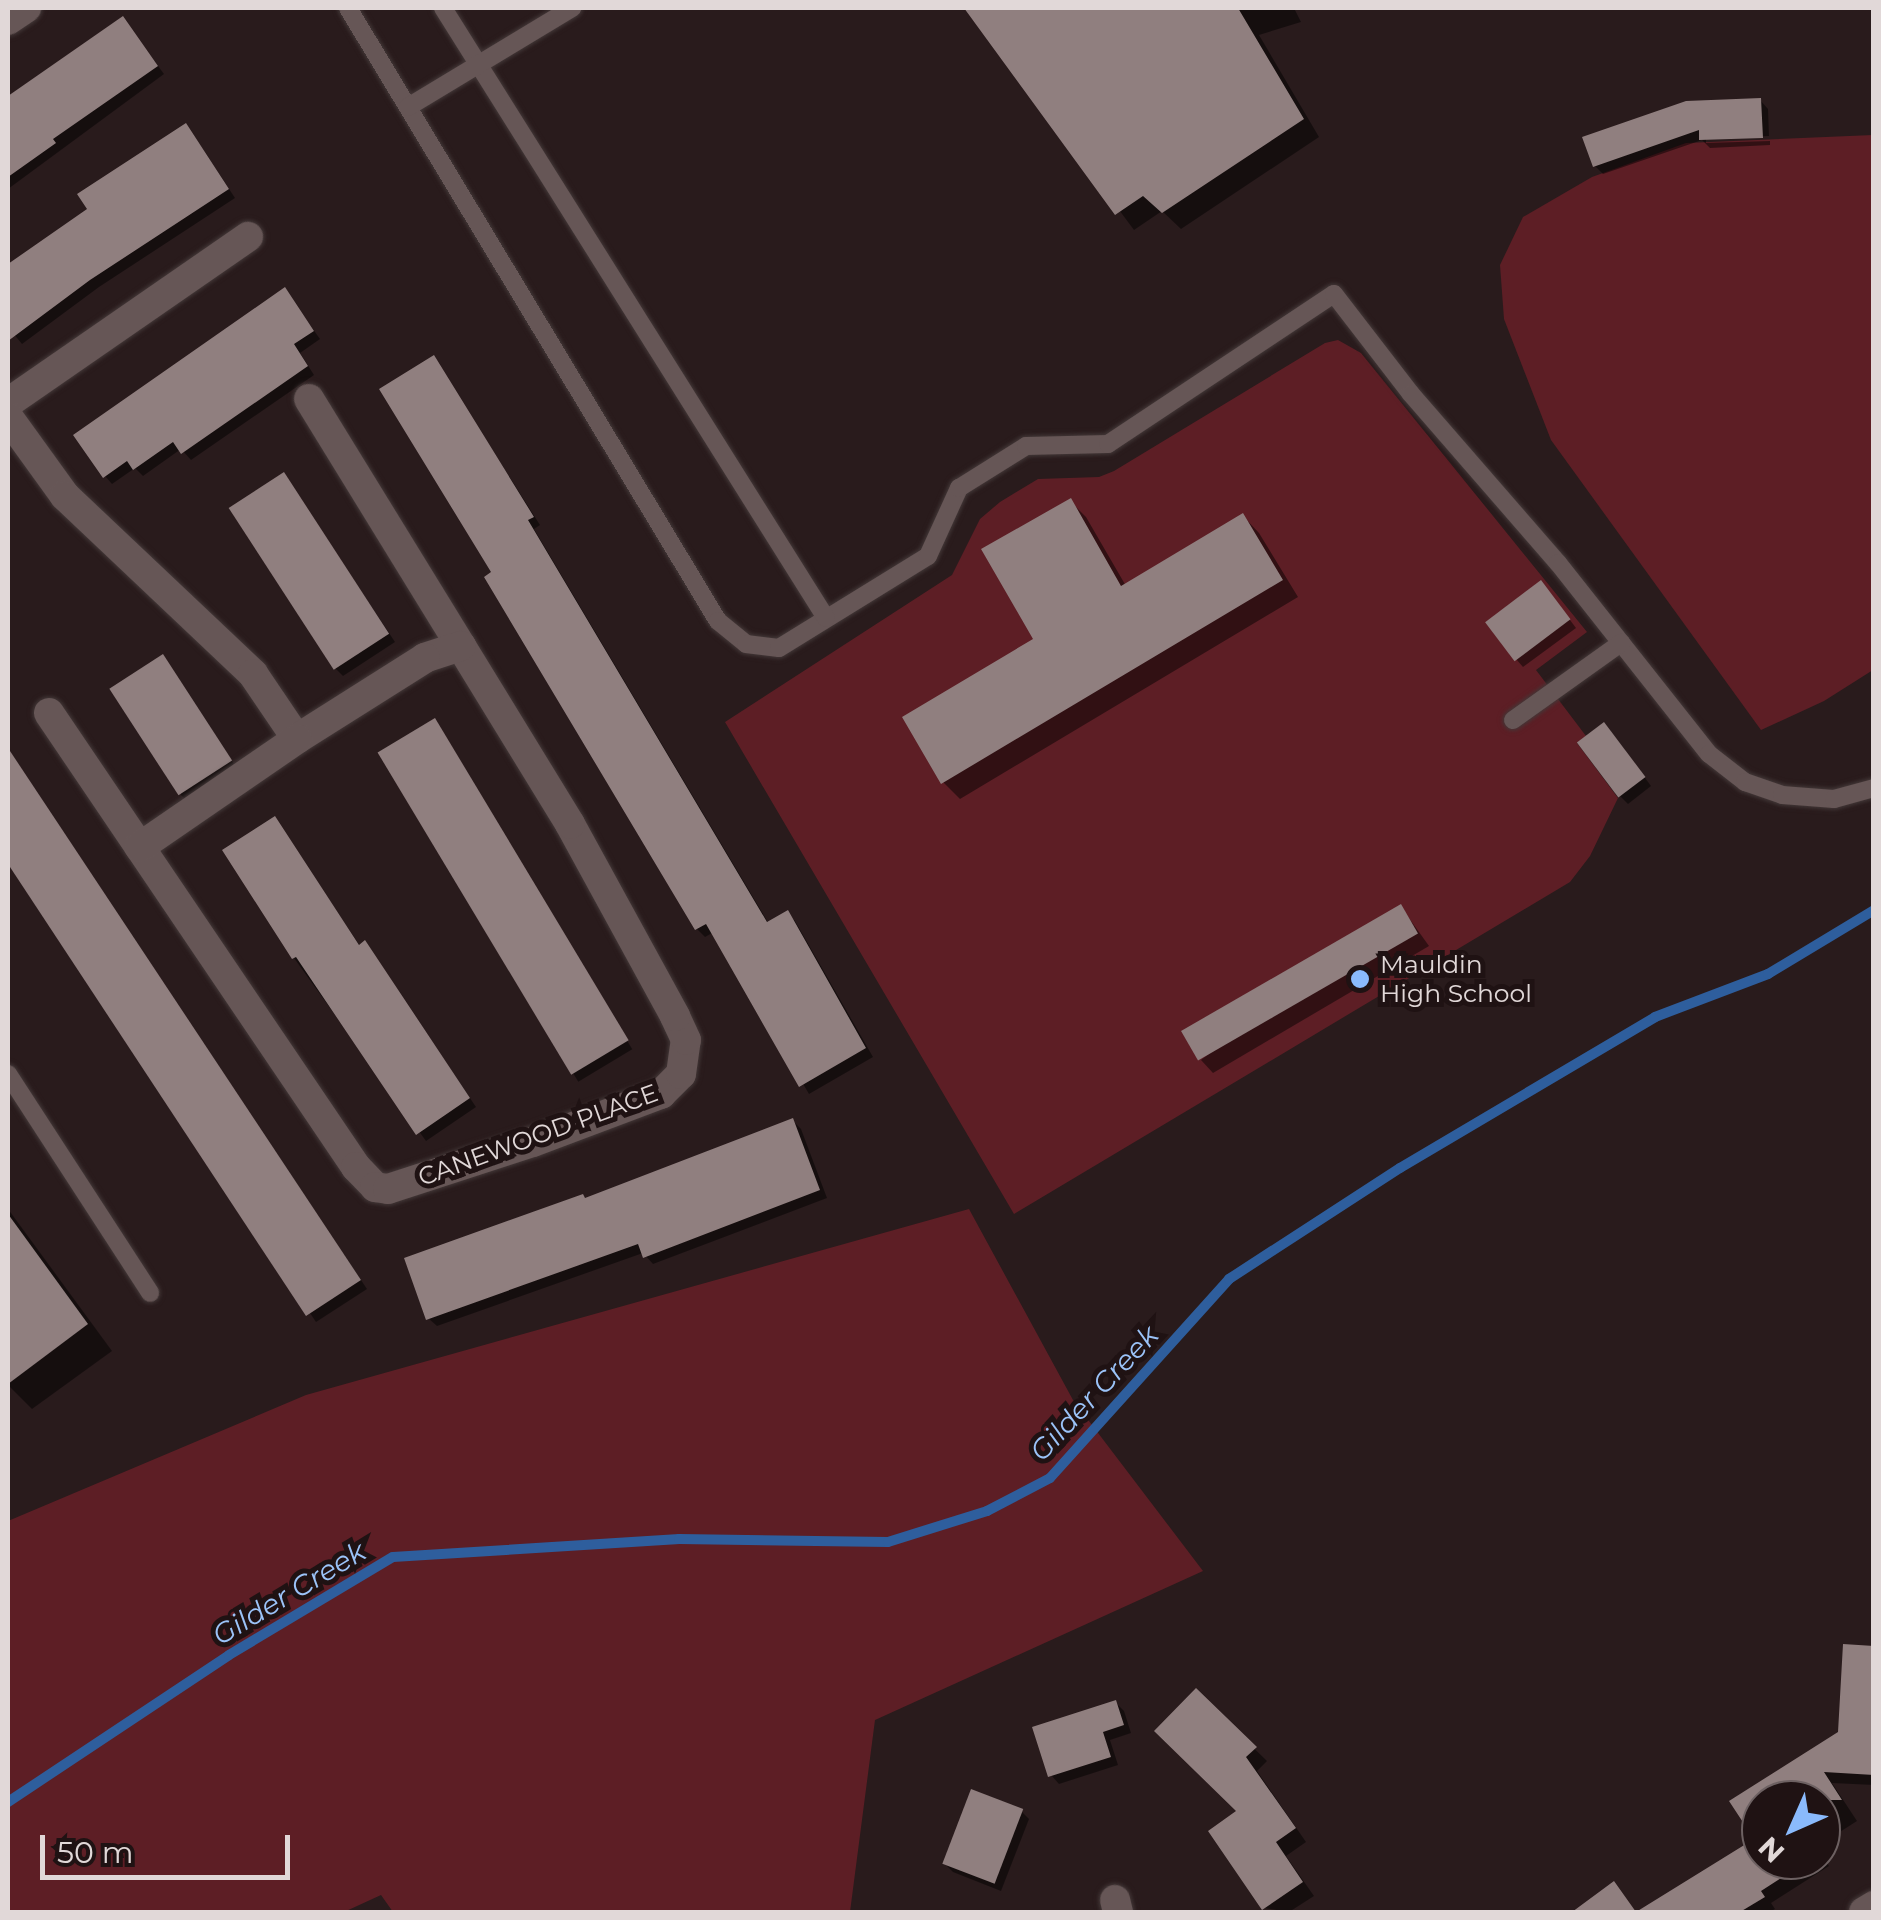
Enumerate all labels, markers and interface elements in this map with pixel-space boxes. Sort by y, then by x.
place label: Mauldin High School [1380,950,1532,1009]
marker: Mauldin High School [1349,968,1371,990]
street label: CANEWOOD PLACE [414,1078,662,1192]
water label: Gilder Creek [1023,1318,1165,1468]
water label: Gilder Creek [206,1534,372,1652]
north arrow [1741,1780,1841,1880]
scale bar [45,1815,295,1877]
text: N [1751,1830,1791,1870]
text: 50 m [57,1834,134,1871]

